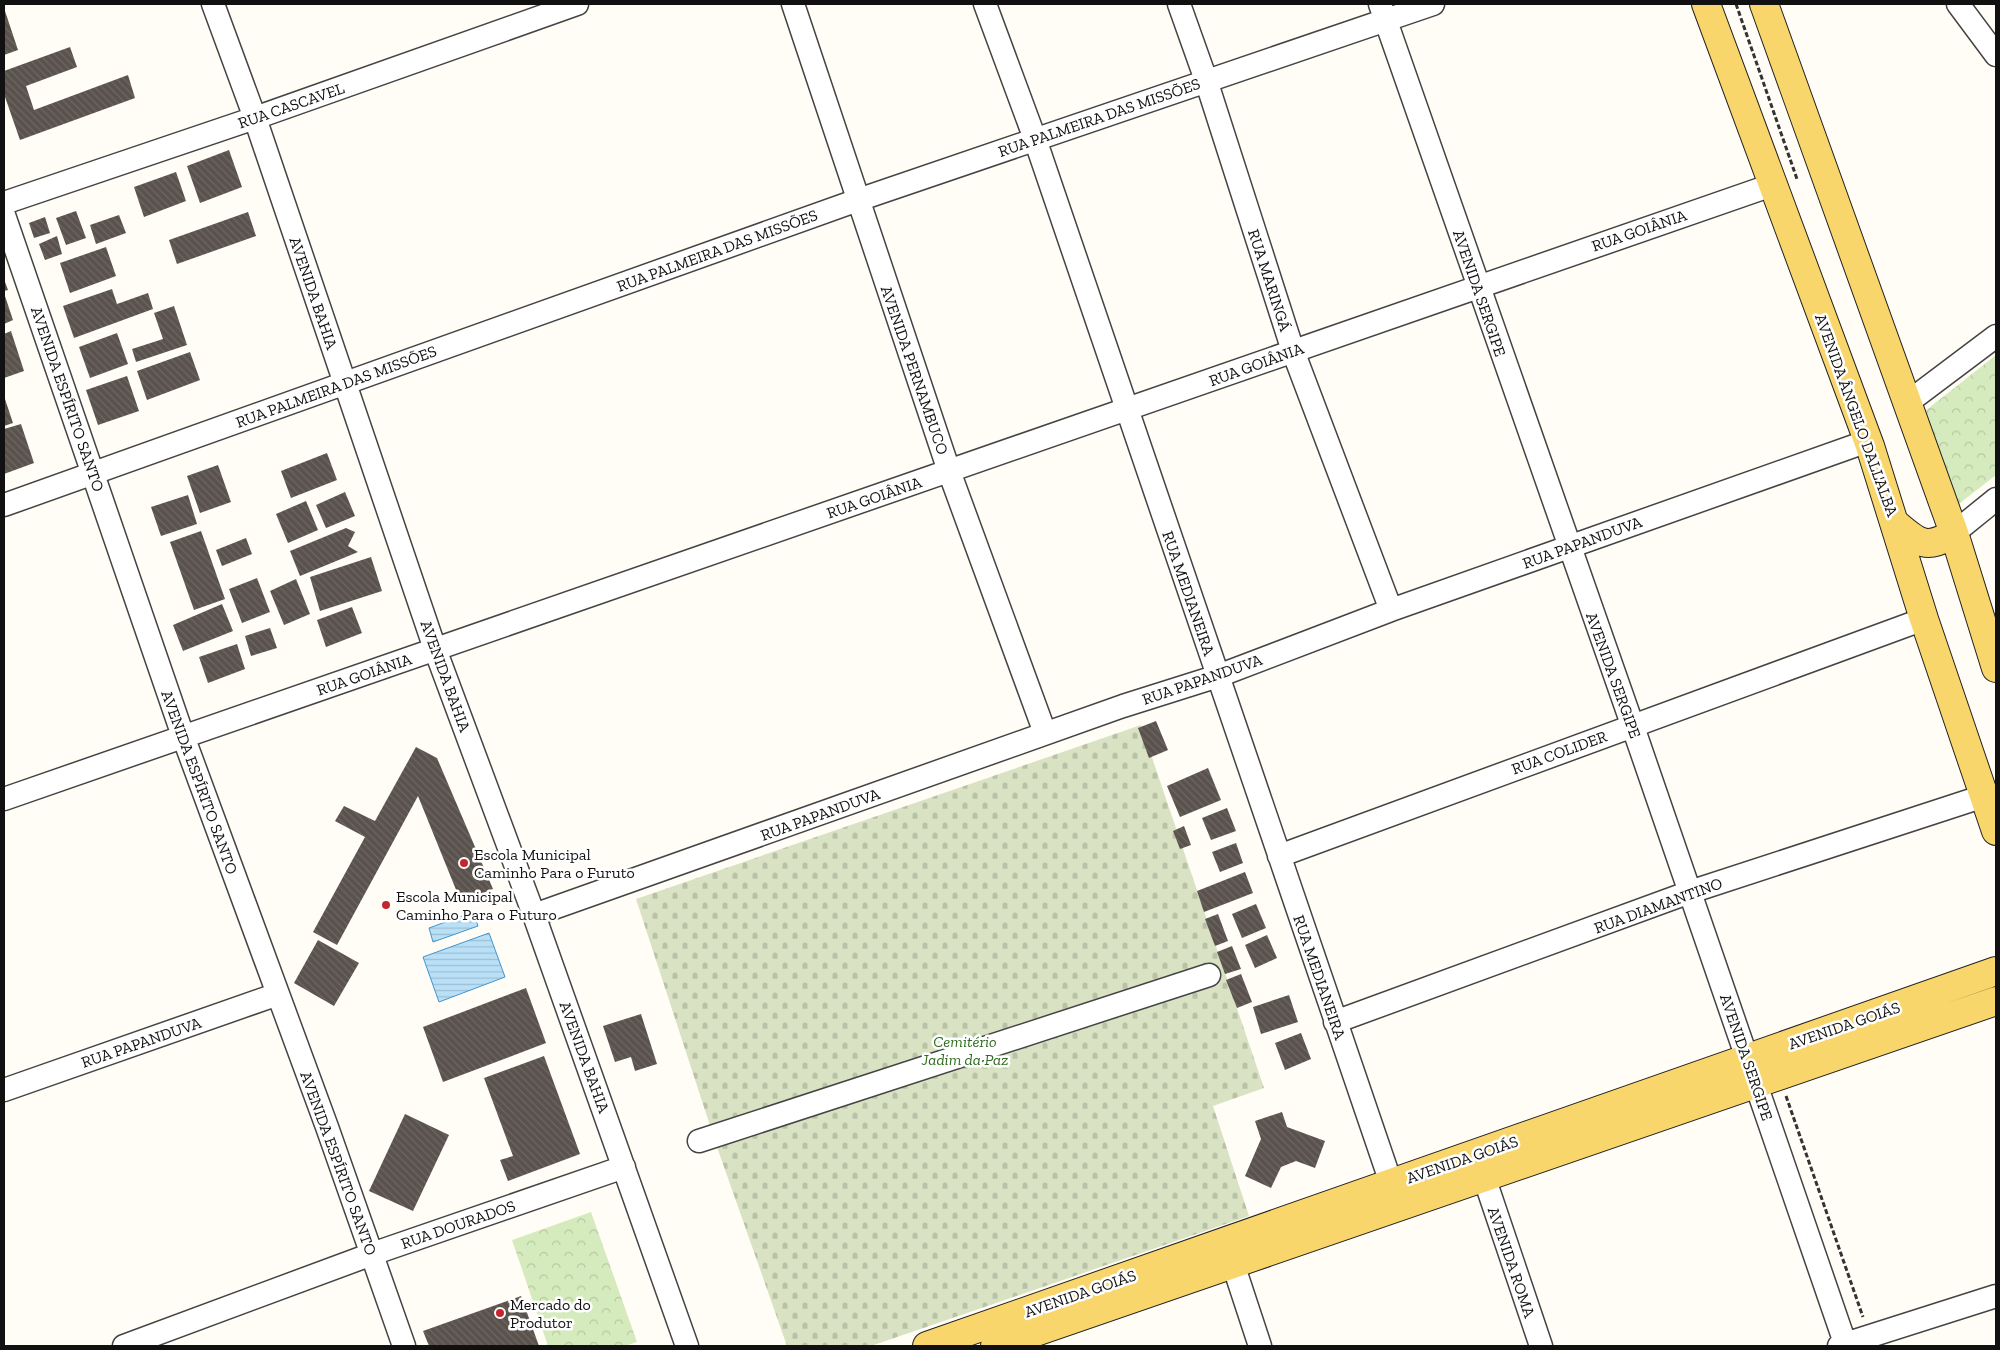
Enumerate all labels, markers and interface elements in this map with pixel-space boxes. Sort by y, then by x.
street label: RUA PALMEIRA DAS MISSÕES [996,74,1203,161]
street label: RUA CASCAVEL [235,78,347,133]
street label: RUA PALMEIRA DAS MISSÕES [614,205,820,296]
street label: RUA GOIÂNIA [1589,205,1690,256]
street label: RUA MARINGÁ [1244,227,1295,334]
street label: AVENIDA SERGIPE [1449,227,1510,359]
street label: AVENIDA BAHIA [285,234,342,352]
street label: AVENIDA PERNAMBUCO [877,283,953,458]
street label: AVENIDA ESPÍRITO SANTO [27,304,108,495]
street label: AVENIDA ÂNGELO DALL'ALBA [1811,311,1902,520]
street label: RUA GOIÂNIA [1206,338,1307,390]
street label: RUA PALMEIRA DAS MISSÕES [233,341,439,432]
street label: RUA GOIÂNIA [824,472,925,523]
street label: RUA PAPANDUVA [1520,512,1645,573]
street label: RUA MEDIANEIRA [1158,528,1219,659]
street label: AVENIDA SERGIPE [1582,610,1645,741]
street label: AVENIDA BAHIA [416,618,475,735]
street label: RUA GOIÂNIA [314,649,415,700]
street label: RUA PAPANDUVA [1140,650,1265,709]
street label: AVENIDA ESPÍRITO SANTO [157,688,242,877]
street label: RUA COLIDER [1509,726,1610,778]
street label: RUA PAPANDUVA [758,784,883,845]
place label: Escola Municipal Caminho Para o Furuto [474,845,635,882]
marker: Escola Municipal Caminho Para o Furuto [458,857,470,869]
street label: RUA DIAMANTINO [1591,873,1725,938]
place label: Escola Municipal Caminho Para o Futuro [396,887,557,924]
marker: Escola Municipal Caminho Para o Futuro [380,899,392,911]
street label: RUA MEDIANEIRA [1289,912,1350,1043]
street label: AVENIDA SERGIPE [1716,991,1777,1123]
street label: AVENIDA GOIÁS [1786,997,1903,1053]
street label: AVENIDA BAHIA [555,999,614,1116]
street label: RUA PAPANDUVA [79,1013,204,1072]
park label: Cemitério Jadim da Paz [921,1032,1008,1069]
street label: AVENIDA ESPÍRITO SANTO [296,1069,381,1258]
street label: AVENIDA GOIÁS [1404,1131,1521,1187]
street label: RUA DOURADOS [398,1196,518,1253]
street label: AVENIDA ROMA [1484,1204,1540,1321]
street label: AVENIDA GOIÁS [1022,1265,1139,1321]
place label: Mercado do Produtor [510,1295,591,1332]
marker: Mercado do Produtor [494,1307,506,1319]

